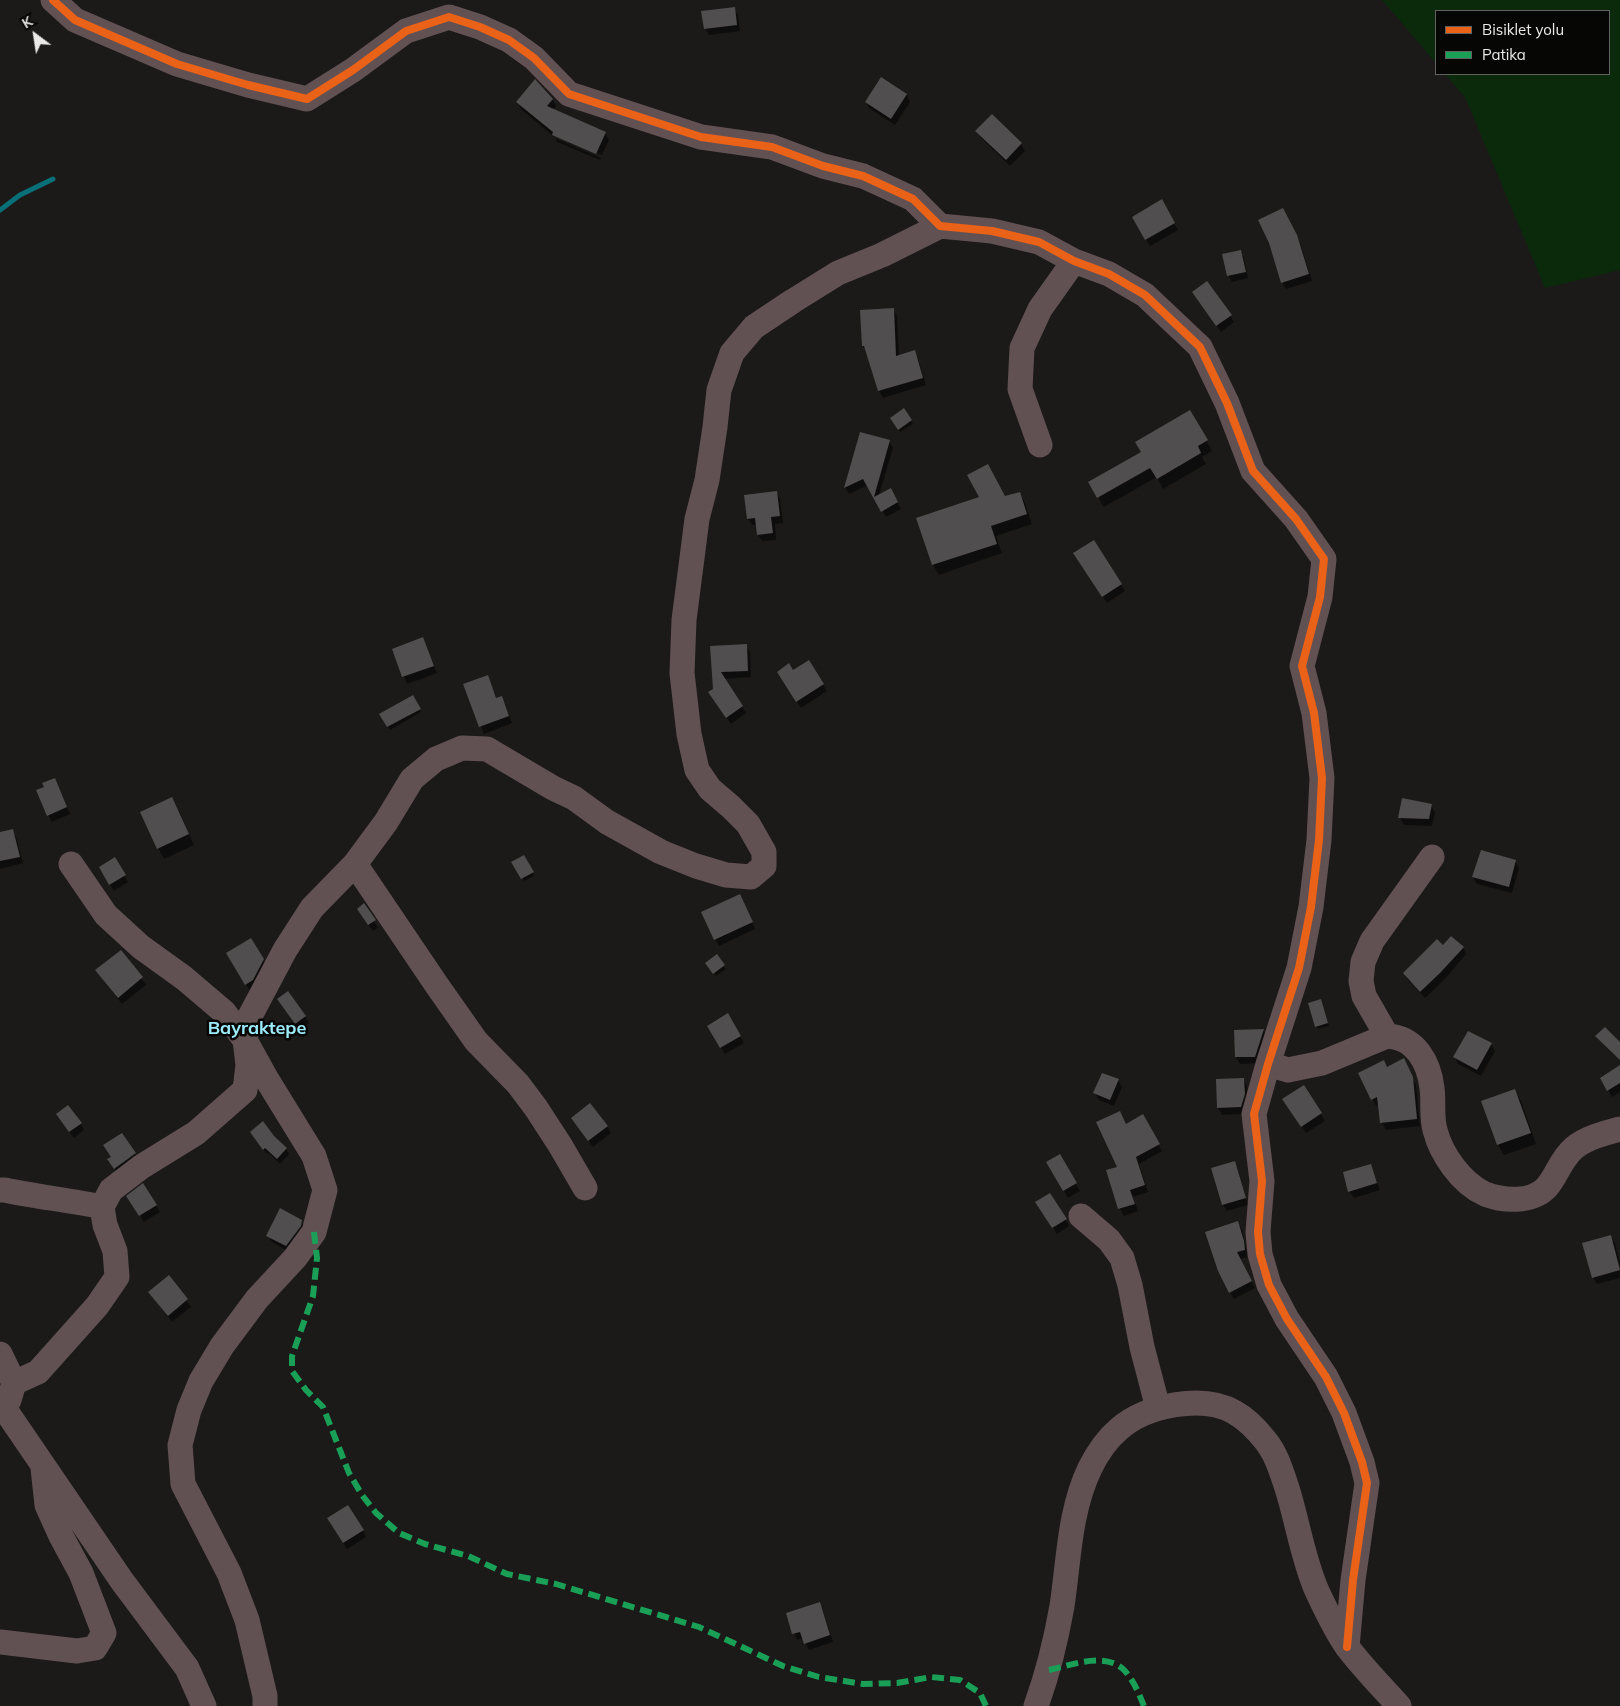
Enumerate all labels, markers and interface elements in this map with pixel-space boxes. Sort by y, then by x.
north arrow [10,10,60,60]
legend [1435,10,1610,75]
text: K [19,12,36,32]
text: Bisiklet yolu [1482,20,1564,39]
text: Patika [1482,45,1526,64]
district label: Bayraktepe [208,1018,306,1040]

